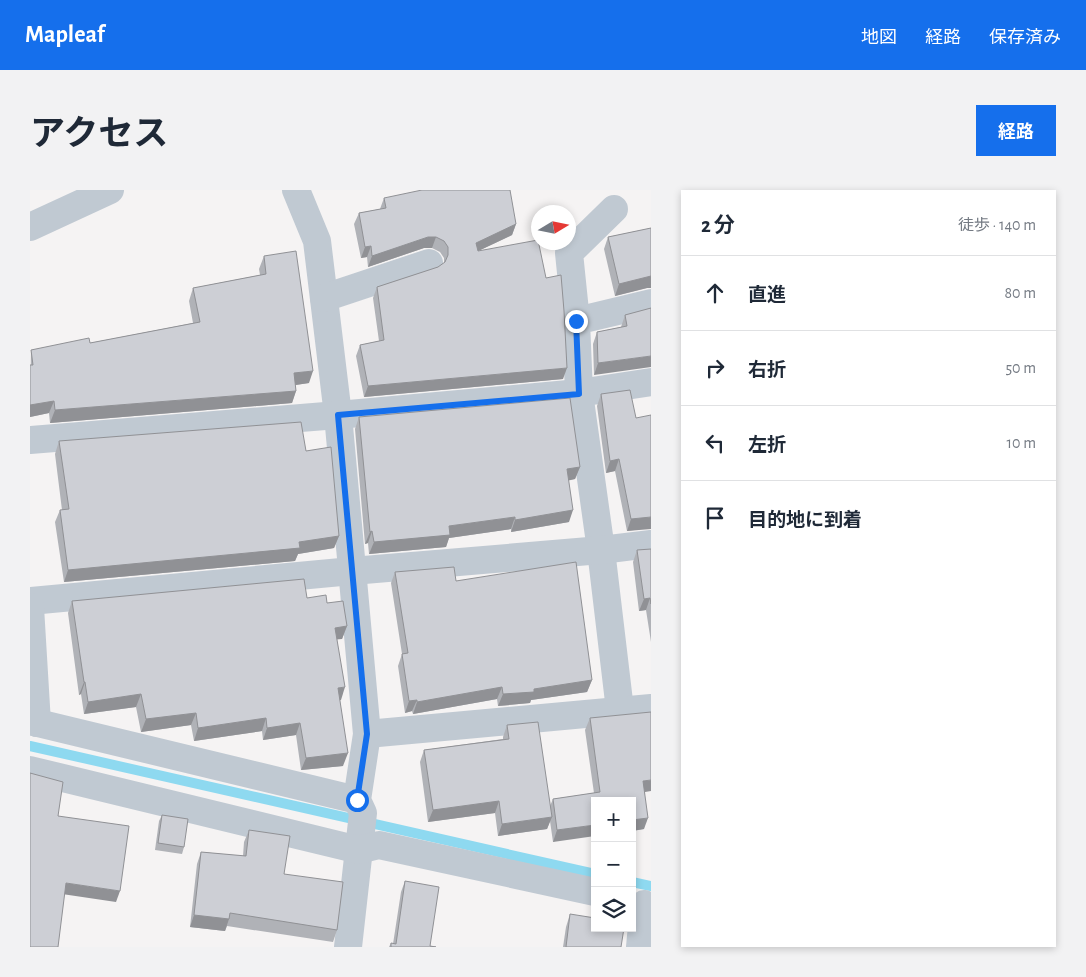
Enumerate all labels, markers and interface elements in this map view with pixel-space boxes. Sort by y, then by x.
text: Mapleaf [25,23,105,47]
text: 地図 [861,29,897,47]
text: 経路 [925,29,961,47]
text: 保存済み [989,29,1061,47]
button: 経路 [976,105,1056,156]
text: アクセス [30,117,168,152]
north arrow [531,205,576,250]
text: 2 分 [701,215,735,236]
text: 徒歩 · 140 m [958,217,1036,233]
icon: ahead [701,279,729,307]
text: 80 m [1005,285,1036,301]
text: 直進 [748,286,786,305]
route end [565,310,588,333]
icon: right [701,354,729,382]
text: 50 m [1005,360,1036,376]
text: 右折 [748,361,786,380]
icon: left [701,429,729,457]
text: 10 m [1007,435,1036,451]
text: 左折 [748,436,786,455]
icon: arrive [701,504,729,532]
text: 目的地に到着 [748,511,862,530]
route start [346,789,369,812]
map controls [591,797,636,932]
button: + [591,797,636,842]
button: − [591,842,636,887]
button: layers [591,887,636,932]

